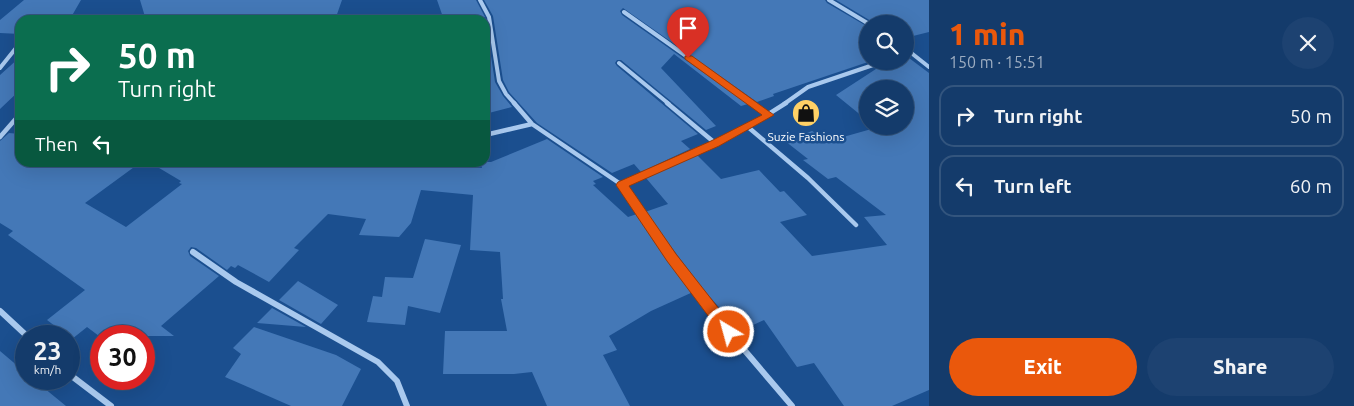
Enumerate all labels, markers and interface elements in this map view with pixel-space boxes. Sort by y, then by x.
pin [667,7,709,58]
icon: arrive [674,14,702,42]
map controls [859,15,914,135]
button: search [859,15,914,70]
text: 1 min [949,17,1025,51]
button: close [1282,17,1334,69]
icon: right [35,35,100,100]
text: 50 m [118,35,196,75]
text: 150 m · 15:51 [949,53,1045,71]
text: Turn right [118,76,216,101]
button: layers [859,80,914,135]
shop icon: Suzie Fashions [791,98,821,128]
icon: right [951,102,979,130]
text: Turn right [994,105,1082,127]
text: 50 m [1290,105,1332,127]
icon: left [88,130,116,158]
place label: Suzie Fashions [767,130,845,143]
text: Then [35,133,78,155]
icon: left [951,172,979,200]
text: Turn left [994,175,1072,197]
text: 60 m [1290,175,1332,197]
position arrow [702,305,754,357]
speed limit sign: 30 [90,325,155,390]
text: 23 [33,337,62,365]
button: Exit [949,338,1137,396]
button: Share [1147,338,1334,396]
text: km/h [34,363,61,376]

